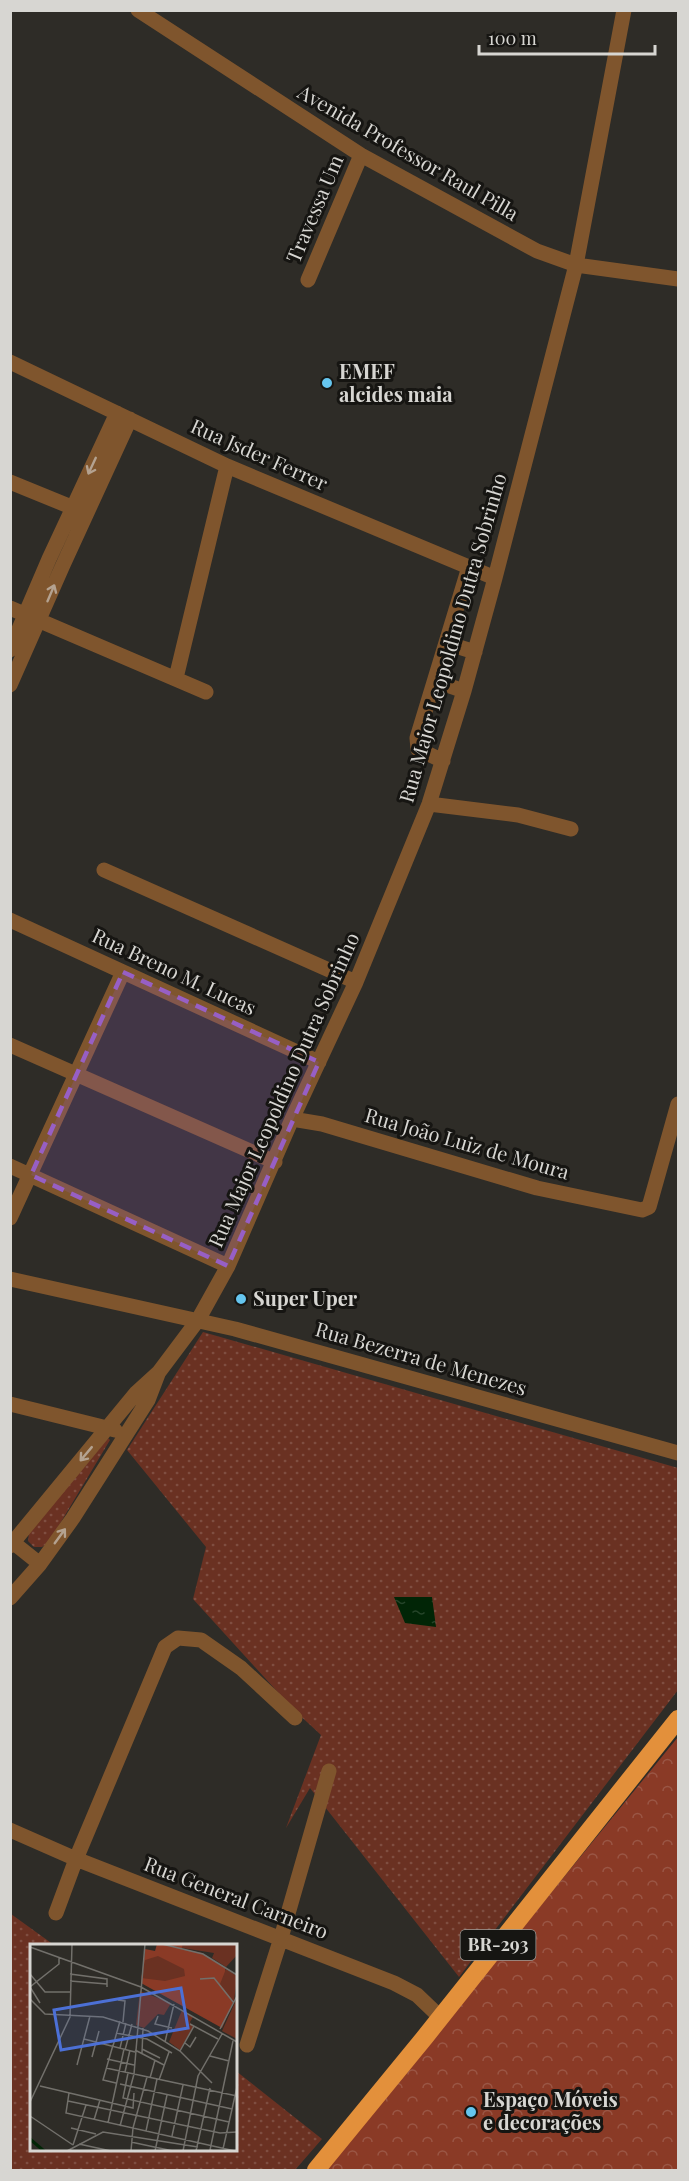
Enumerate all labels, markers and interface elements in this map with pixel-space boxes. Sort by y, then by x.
scale bar [479,18,654,56]
text: 100 m [488,26,537,50]
street label: Avenida Professor Raul Pilla [293,77,524,226]
street label: Travessa Um [279,150,349,266]
place label: EMEF alcides maia [339,357,453,407]
marker: EMEF alcides maia [320,376,334,390]
street label: Rua Jsder Ferrer [187,411,332,496]
one-way arrow [86,457,98,475]
street label: Rua Major Leopoldino Dutra Sobrinho [391,470,512,806]
one-way arrow [45,584,57,602]
street label: Rua Breno M. Lucas [88,921,261,1020]
street label: Rua Major Leopoldino Dutra Sobrinho [201,928,364,1251]
street label: Rua João Luiz de Moura [362,1100,573,1185]
place label: Super Uper [253,1284,358,1311]
marker: Super Uper [234,1292,248,1306]
street label: Rua Bezerra de Menezes [313,1314,530,1401]
one-way arrow [79,1446,92,1462]
one-way arrow [54,1529,66,1545]
street label: Rua General Carneiro [141,1849,332,1944]
road number: BR-293 [460,1930,536,1960]
inset map [30,1944,237,2151]
place label: Espaço Móveis e decorações [483,2085,618,2135]
marker: Espaço Móveis e decorações [464,2105,478,2119]

